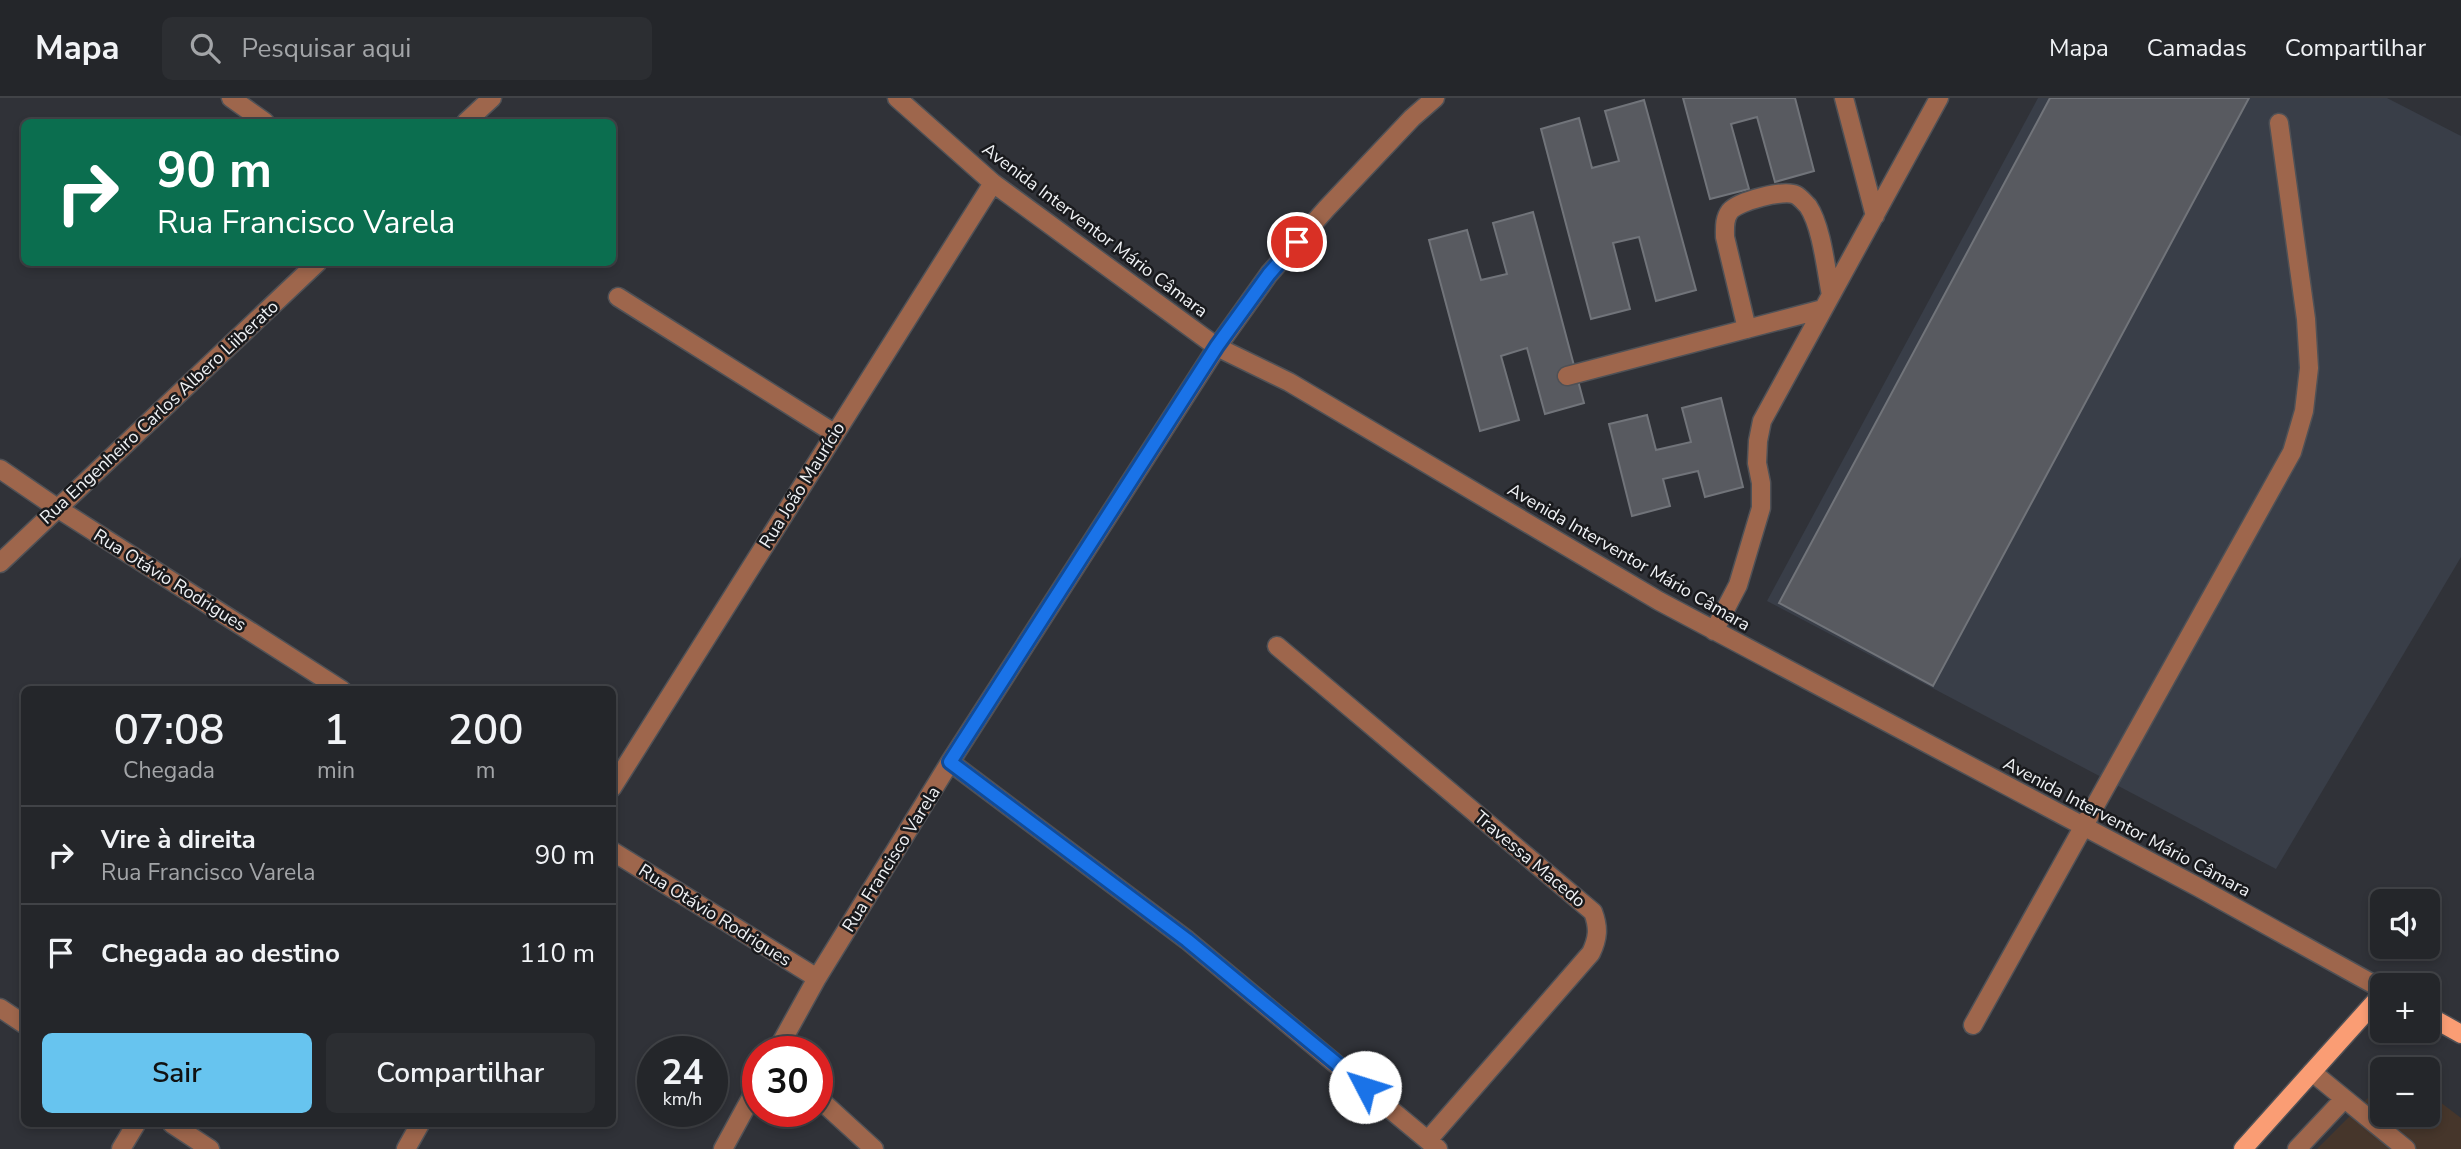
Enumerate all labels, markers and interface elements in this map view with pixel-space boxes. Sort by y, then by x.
search box [162,17,652,80]
text: Mapa [35,26,120,71]
icon: search [186,29,224,67]
text: Pesquisar aqui [242,31,411,66]
text: Mapa [2049,32,2109,64]
text: Camadas [2147,32,2247,64]
text: Compartilhar [2285,32,2426,64]
text: 90 m [157,137,272,204]
street label: Avenida Interventor Mário Câmara [977,137,1213,323]
icon: right [42,147,133,238]
text: Rua Francisco Varela [157,201,455,244]
pin [1267,212,1327,272]
icon: arrive [1278,223,1316,261]
street label: Rua Engenheiro Carlos Albero Liiberato [34,295,284,529]
street label: Rua João Maurício [754,417,850,553]
street label: Avenida Interventor Mário Câmara [1503,477,1755,637]
street label: Rua Otávio Rodrigues [89,523,251,637]
text: 07:08 [114,702,224,759]
text: 1 [323,702,349,759]
text: 200 [448,702,523,759]
street label: Avenida Interventor Mário Câmara [1999,751,2255,903]
text: Chegada [123,755,215,786]
text: min [317,755,355,786]
text: m [476,755,495,786]
street label: Rua Francisco Varela [836,782,946,936]
street label: Travessa Macedo [1469,805,1591,913]
text: Vire à direita [101,822,256,857]
icon: right [42,836,80,874]
text: 90 m [535,838,595,873]
text: Rua Francisco Varela [101,857,315,888]
street label: Rua Otávio Rodrigues [634,858,796,972]
map controls [2370,889,2440,1127]
button: sound [2370,889,2440,959]
icon: arrive [42,934,80,972]
text: Chegada ao destino [101,936,340,971]
text: 110 m [519,936,595,971]
button: + [2370,973,2440,1043]
button: Sair [42,1033,312,1113]
button: Compartilhar [326,1033,595,1113]
speed limit sign: 30 [742,1036,833,1127]
text: 24 [661,1049,704,1096]
position arrow [1328,1050,1402,1124]
button: − [2370,1057,2440,1127]
text: km/h [663,1087,702,1111]

